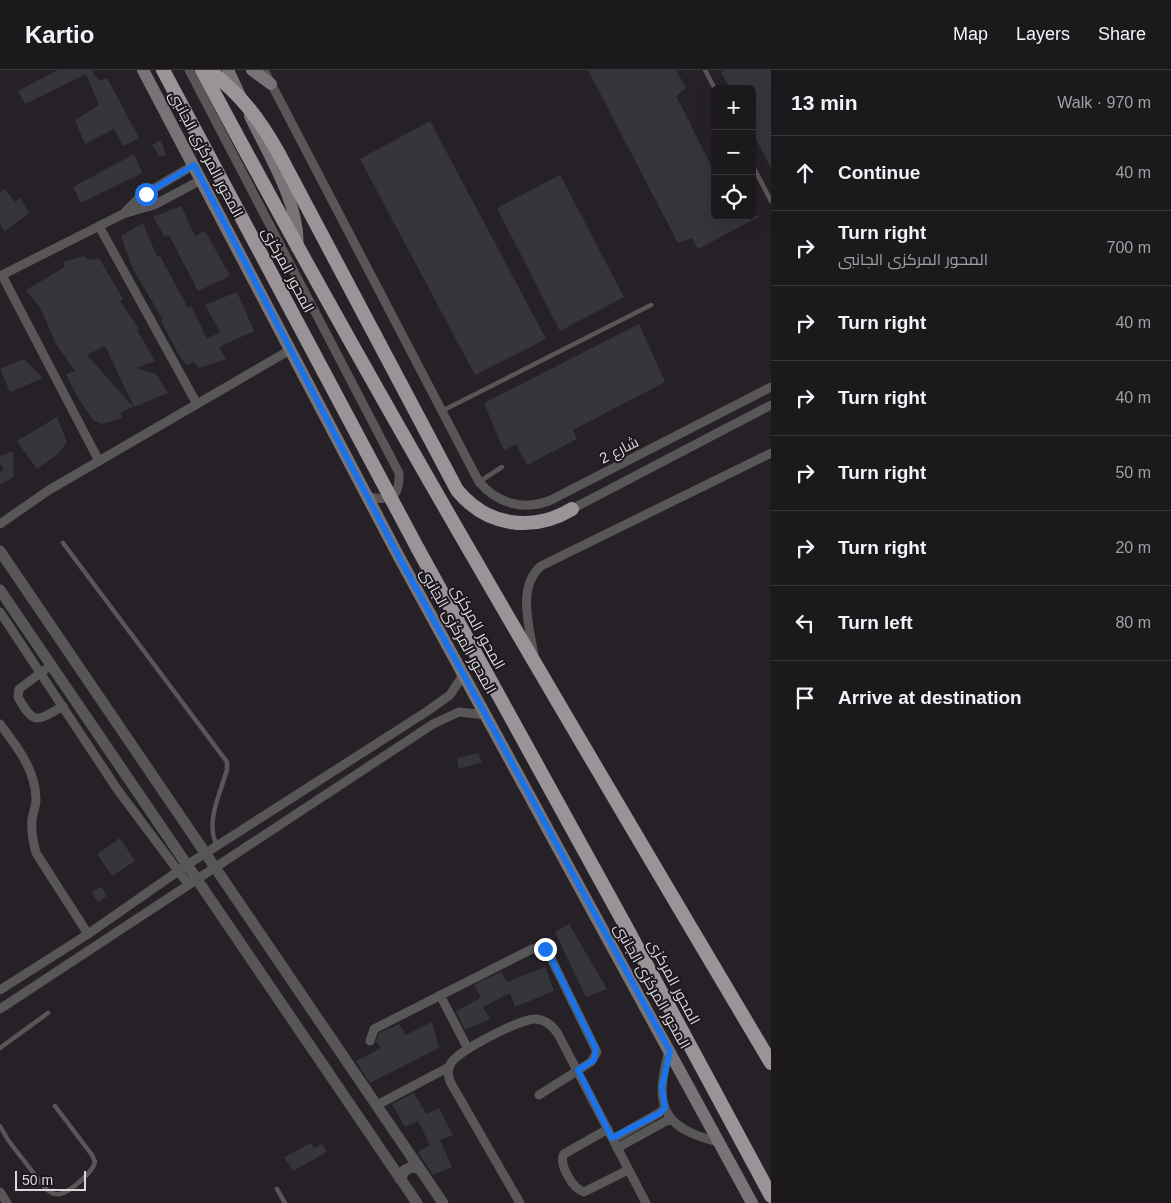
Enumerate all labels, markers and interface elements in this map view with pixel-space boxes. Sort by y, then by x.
text: Kartio [25,21,94,48]
text: Map [953,24,988,44]
text: Layers [1016,24,1070,44]
text: Share [1098,24,1146,44]
map controls [711,85,756,220]
button: + [711,85,756,130]
street label: المحور المركزى الجانبى [164,88,247,221]
text: 13 min [791,91,858,114]
text: Walk · 970 m [1057,94,1151,111]
button: − [711,130,756,175]
icon: ahead [791,159,819,187]
text: Continue [838,162,920,183]
text: 40 m [1115,164,1151,181]
button: locate [711,175,756,220]
route start [135,183,158,206]
text: Turn right [838,222,926,243]
street label: المحور المركزى [257,224,318,316]
icon: right [791,234,819,262]
text: 700 m [1107,239,1151,256]
text: المحور المركزى الجانبى [838,251,988,268]
icon: right [791,309,819,337]
text: Turn right [838,312,926,333]
text: 40 m [1115,314,1151,331]
icon: right [791,384,819,412]
text: Turn right [838,387,926,408]
text: 40 m [1115,389,1151,406]
street label: شارع 2 [596,433,643,469]
icon: right [791,459,819,487]
text: Turn right [838,462,926,483]
text: 50 m [1115,464,1151,481]
icon: right [791,534,819,562]
text: Turn right [838,537,926,558]
text: 20 m [1115,539,1151,556]
street label: المحور المركزى الجانبى [415,565,500,697]
street label: المحور المركزى [446,581,509,673]
icon: left [791,609,819,637]
text: Turn left [838,612,913,633]
text: 80 m [1115,614,1151,631]
icon: arrive [791,684,819,712]
text: Arrive at destination [838,687,1022,708]
street label: المحور المركزى الجانبى [609,920,694,1052]
street label: المحور المركزى [643,936,704,1028]
route end [534,938,557,961]
scale bar [15,1168,86,1191]
text: 50 m [22,1172,53,1188]

